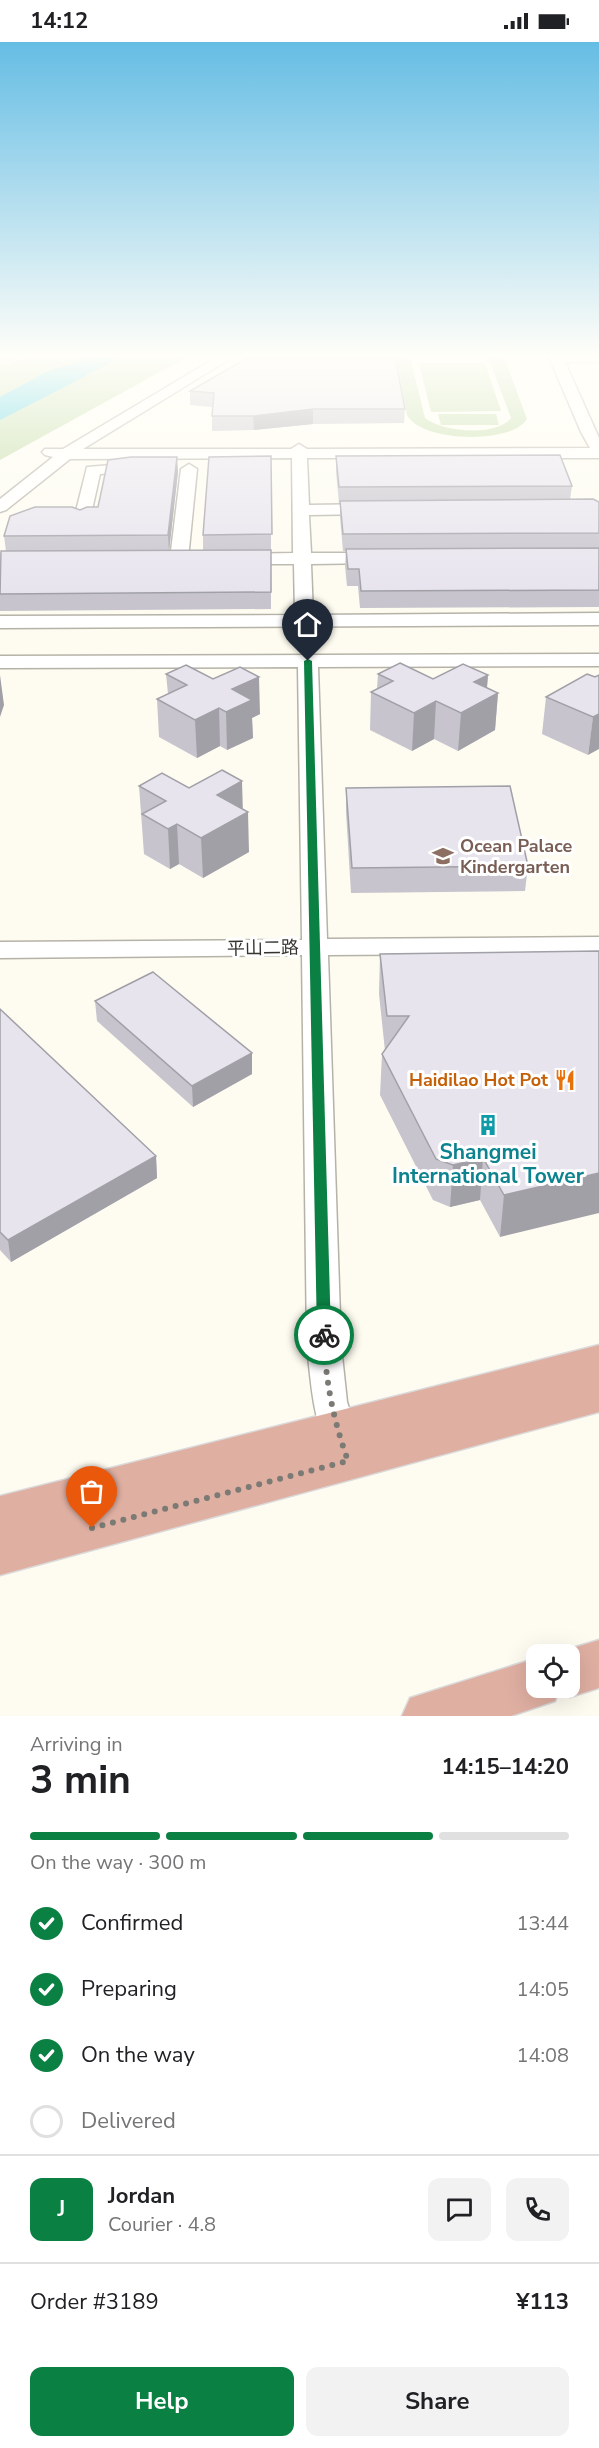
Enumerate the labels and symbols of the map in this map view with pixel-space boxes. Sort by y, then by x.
pin [282,599,333,661]
place label: Ocean Palace Kindergarten [460,834,573,879]
school or university icon: Ocean Palace Kindergarten [431,844,455,868]
street label: 平山二路 [227,935,299,961]
place label: Haidilao Hot Pot [409,1068,548,1092]
restaurant icon: Haidilao Hot Pot [553,1068,577,1092]
building icon: Shangmei International Tower [476,1113,500,1137]
place label: Shangmei International Tower [392,1138,585,1190]
courier [294,1305,354,1365]
pin [66,1466,117,1528]

